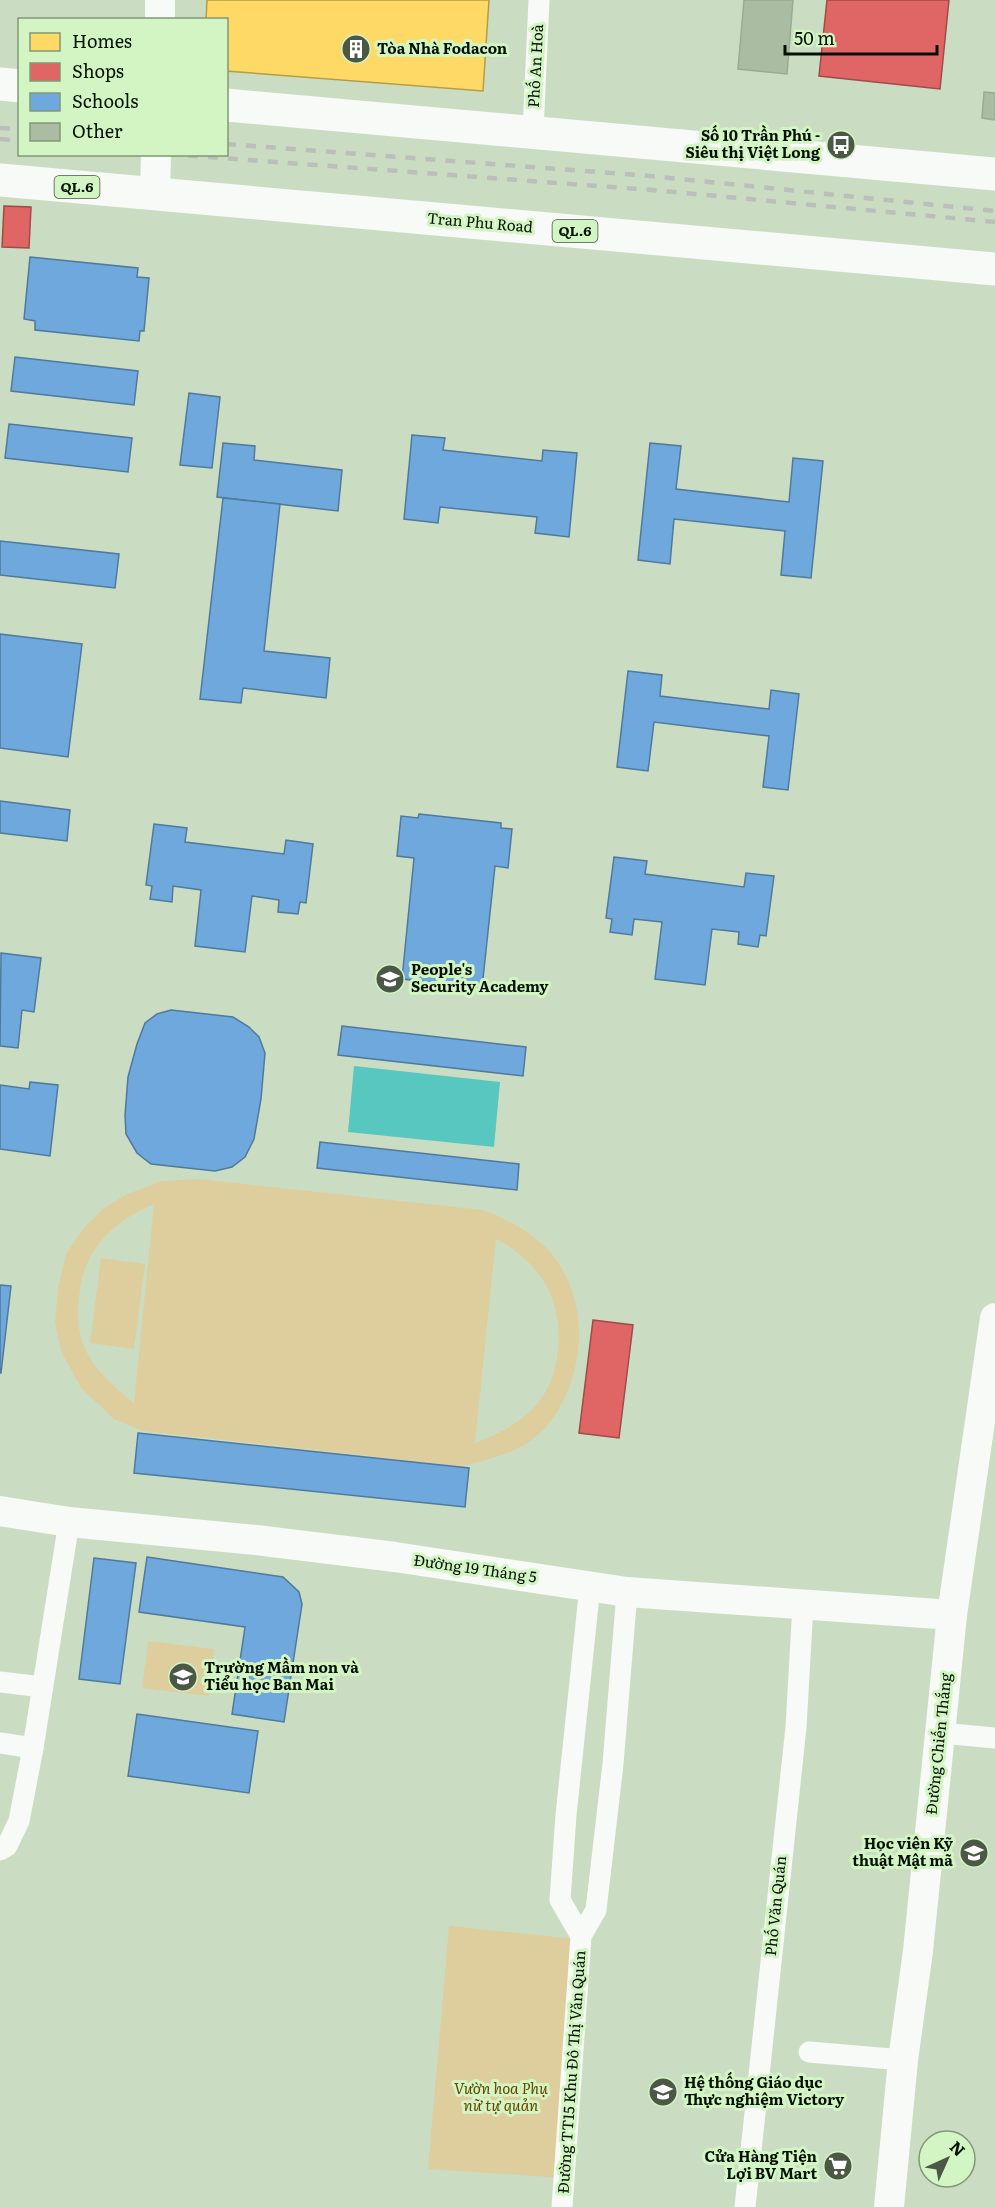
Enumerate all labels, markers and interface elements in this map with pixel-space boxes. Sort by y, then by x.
legend [18,18,228,156]
scale bar [785,18,936,56]
street label: Phố An Hoà [521,23,548,108]
text: 50 m [794,24,835,51]
text: Homes [72,27,132,54]
building icon: Tòa Nhà Fodacon [340,33,372,65]
place label: Tòa Nhà Fodacon [377,36,508,59]
text: Shops [72,57,124,84]
text: Schools [72,87,138,114]
text: Other [72,117,123,144]
place label: Số 10 Trần Phú - Siêu thị Việt Long [685,123,821,163]
bus stop icon: Số 10 Trần Phú - Siêu thị Việt Long [825,129,857,161]
road number: QL.6 [54,176,100,198]
street label: Tran Phu Road [426,205,534,238]
road number: QL.6 [552,220,598,242]
place label: People's Security Academy [411,957,549,997]
school or university icon: People's Security Academy [374,963,406,995]
street label: Đường 19 Tháng 5 [412,1547,539,1588]
place label: Trường Mầm non và Tiểu học Ban Mai [204,1655,359,1695]
school or university icon: Trường Mầm non và Tiểu học Ban Mai [167,1661,199,1693]
street label: Đường Chiến Thắng [919,1671,956,1816]
place label: Học viện Kỹ thuật Mật mã [852,1831,954,1871]
school or university icon: Học viện Kỹ thuật Mật mã [958,1837,990,1869]
street label: Phố Văn Quán [758,1854,791,1957]
street label: Đường TT15 Khu Đô Thị Văn Quán [551,1949,590,2194]
place label: Hệ thống Giáo dục Thực nghiệm Victory [684,2070,845,2110]
park label: Vườn hoa Phụ nữ tự quản [454,2076,548,2116]
school or university icon: Hệ thống Giáo dục Thực nghiệm Victory [647,2076,679,2108]
north arrow [917,2129,977,2189]
text: N [945,2134,972,2161]
place label: Cửa Hàng Tiện Lợi BV Mart [705,2144,818,2184]
supermarket icon: Cửa Hàng Tiện Lợi BV Mart [822,2150,854,2182]

